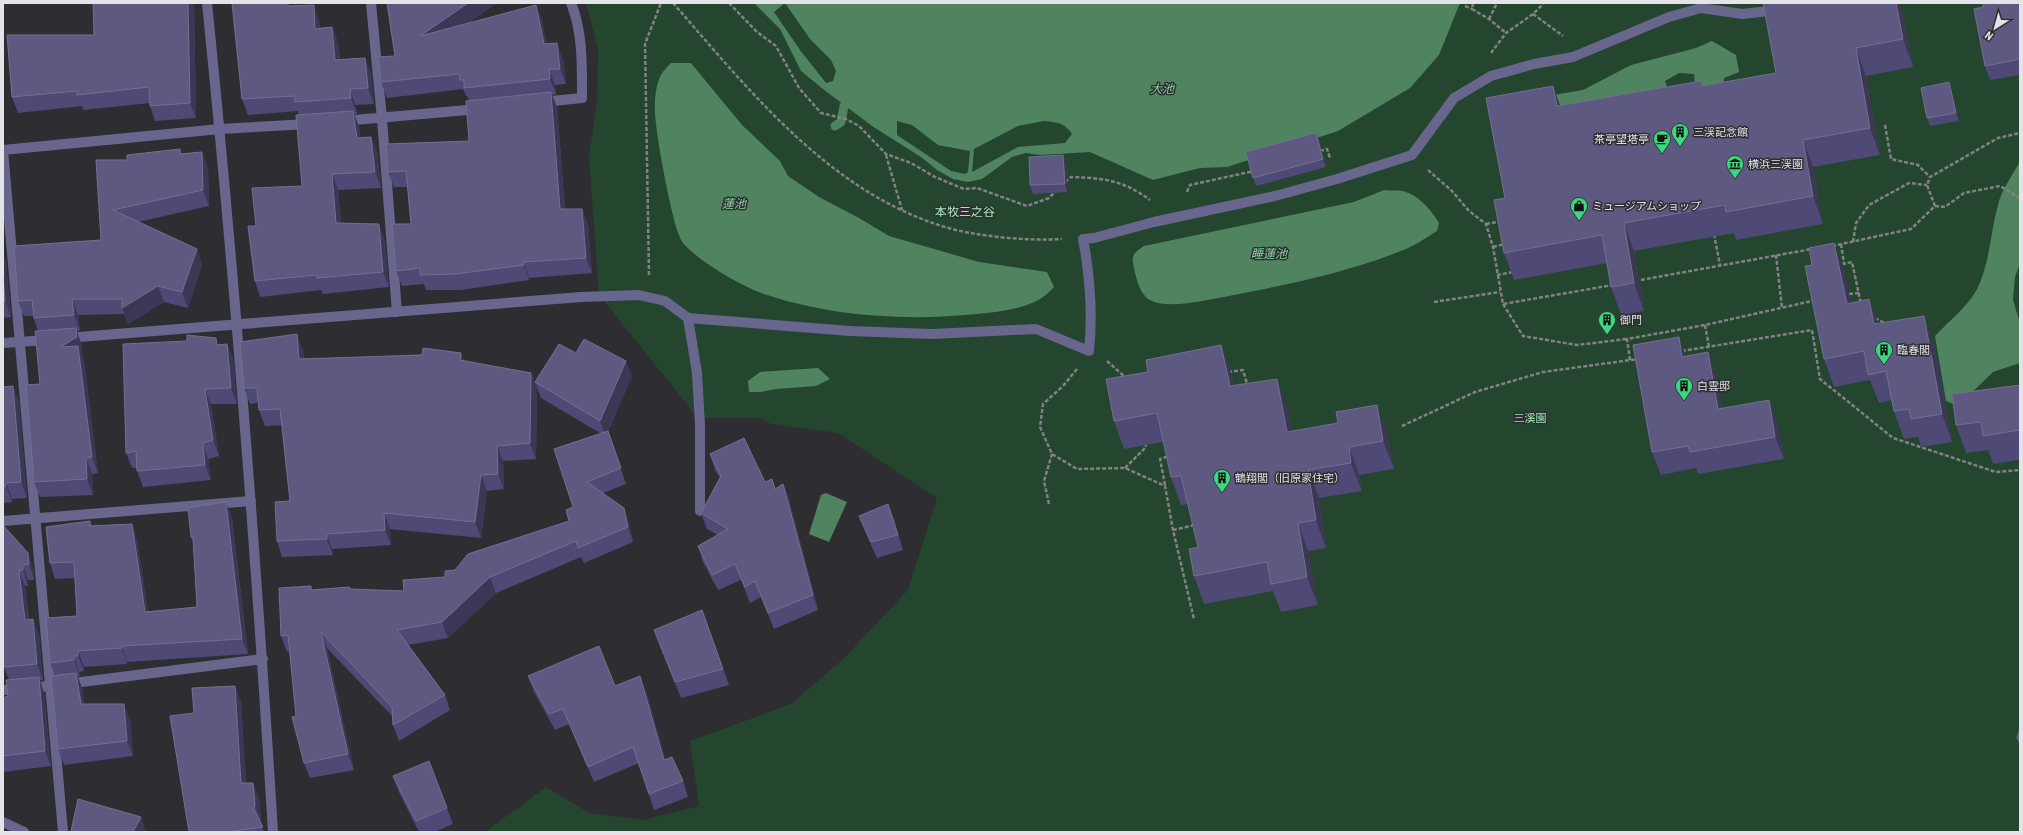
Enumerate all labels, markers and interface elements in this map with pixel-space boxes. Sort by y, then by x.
north arrow [1975,8,2015,48]
text: N [1982,28,1996,43]
water label: 大池 [1150,82,1175,96]
building icon: 三渓記念館 [1670,122,1690,147]
place label: 三渓記念館 [1693,126,1748,139]
cafe icon: 茶亭望塔亭 [1652,129,1672,154]
place label: 茶亭望塔亭 [1594,133,1649,146]
museum icon: 横浜三渓園 [1725,154,1745,179]
place label: 横浜三渓園 [1748,158,1803,171]
shop icon: ミュージアムショップ [1569,196,1589,221]
water label: 蓮池 [722,197,747,211]
place label: ミュージアムショップ [1592,200,1701,213]
district label: 本牧三之谷 [935,205,995,219]
water label: 睡蓮池 [1251,247,1288,261]
building icon: 御門 [1597,310,1617,335]
place label: 御門 [1619,314,1642,327]
building icon: 臨春閣 [1874,340,1894,365]
place label: 臨春閣 [1897,344,1930,357]
building icon: 白雲邸 [1674,376,1694,401]
place label: 白雲邸 [1697,380,1730,393]
park label: 三溪園 [1514,412,1547,425]
building icon: 鶴翔閣（旧原家住宅） [1212,468,1232,493]
place label: 鶴翔閣（旧原家住宅） [1235,472,1345,485]

